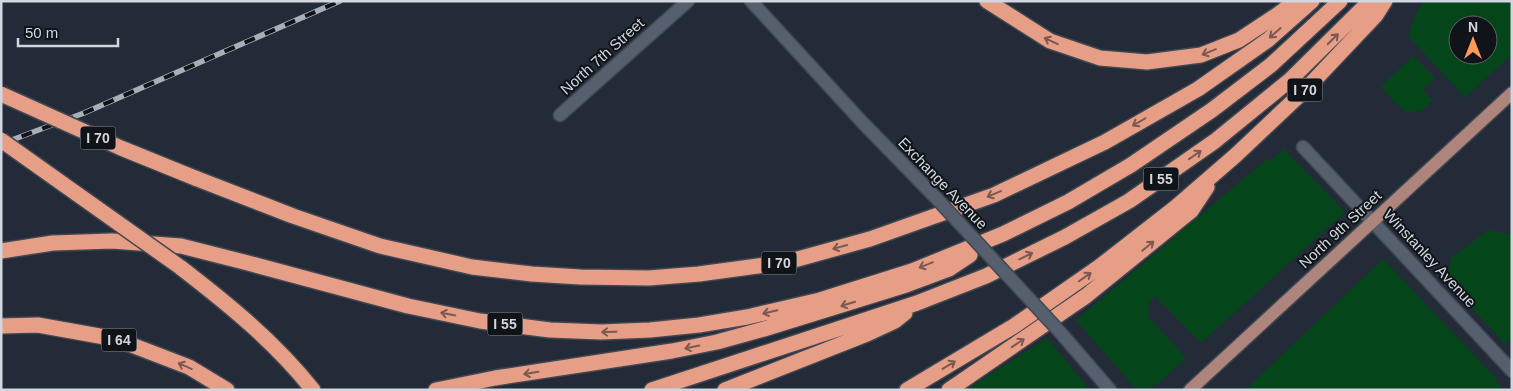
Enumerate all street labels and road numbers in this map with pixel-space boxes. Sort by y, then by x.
street label: North 7th Street [557,14,648,98]
road number: I 70 [1288,78,1322,102]
road number: I 70 [80,126,116,150]
street label: Exchange Avenue [895,134,991,232]
road number: I 55 [1144,168,1178,190]
street label: North 9th Street [1295,186,1385,271]
street label: Winstanley Avenue [1380,206,1480,310]
road number: I 70 [762,252,796,274]
road number: I 55 [488,312,522,336]
road number: I 64 [102,328,136,352]

